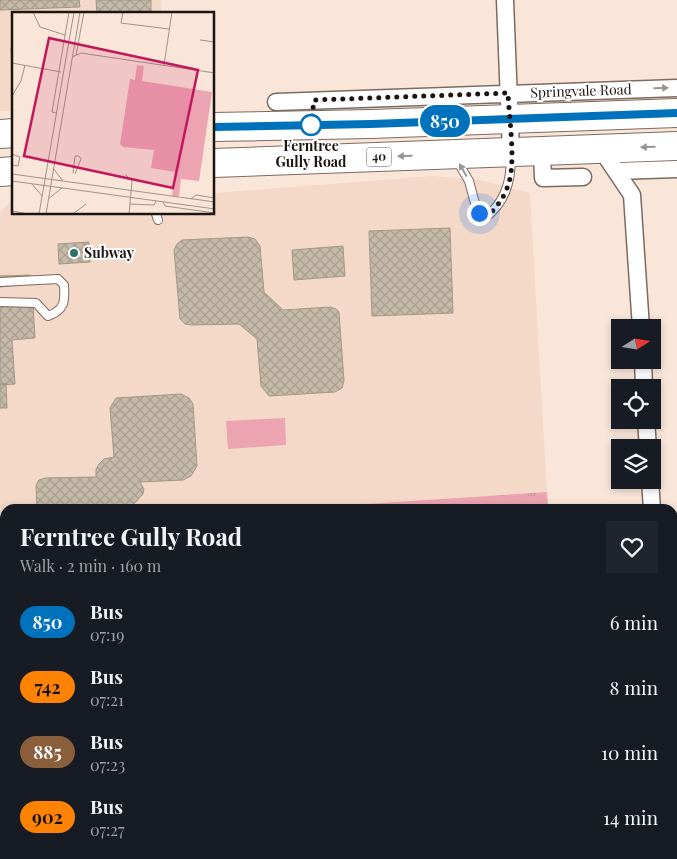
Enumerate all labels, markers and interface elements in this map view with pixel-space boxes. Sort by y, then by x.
inset map [12,12,215,215]
street label: Springvale Road [530,79,632,102]
one-way arrow [654,84,670,92]
line badge: 850 [416,105,474,137]
text: 850 [430,109,460,133]
marker: Ferntree Gully Road [300,114,322,136]
place label: Ferntree Gully Road [276,136,347,171]
one-way arrow [639,143,655,151]
road number: 40 [366,148,392,166]
one-way arrow [396,152,412,160]
one-way arrow [458,164,467,177]
your location [467,201,492,226]
place label: Subway [84,243,135,262]
marker: Subway [68,247,80,259]
north arrow [611,319,661,369]
map controls [611,319,661,489]
button: locate [611,379,661,429]
button: layers [611,439,661,489]
text: Ferntree Gully Road [20,520,242,552]
button: heart [606,521,658,573]
text: Walk · 2 min · 160 m [20,555,161,576]
text: Bus [90,598,123,624]
text: 6 min [610,609,658,635]
text: 850 [33,610,62,634]
text: 07:19 [90,624,124,645]
text: Bus [90,663,123,689]
text: 8 min [610,674,658,700]
text: 742 [34,675,61,699]
text: 07:21 [90,689,124,710]
text: Bus [90,728,123,754]
text: 10 min [601,739,658,765]
text: 885 [33,740,62,764]
text: 07:23 [90,754,125,775]
text: Bus [90,793,123,819]
text: 14 min [603,804,658,830]
text: 902 [32,805,63,829]
text: 07:27 [90,819,125,840]

